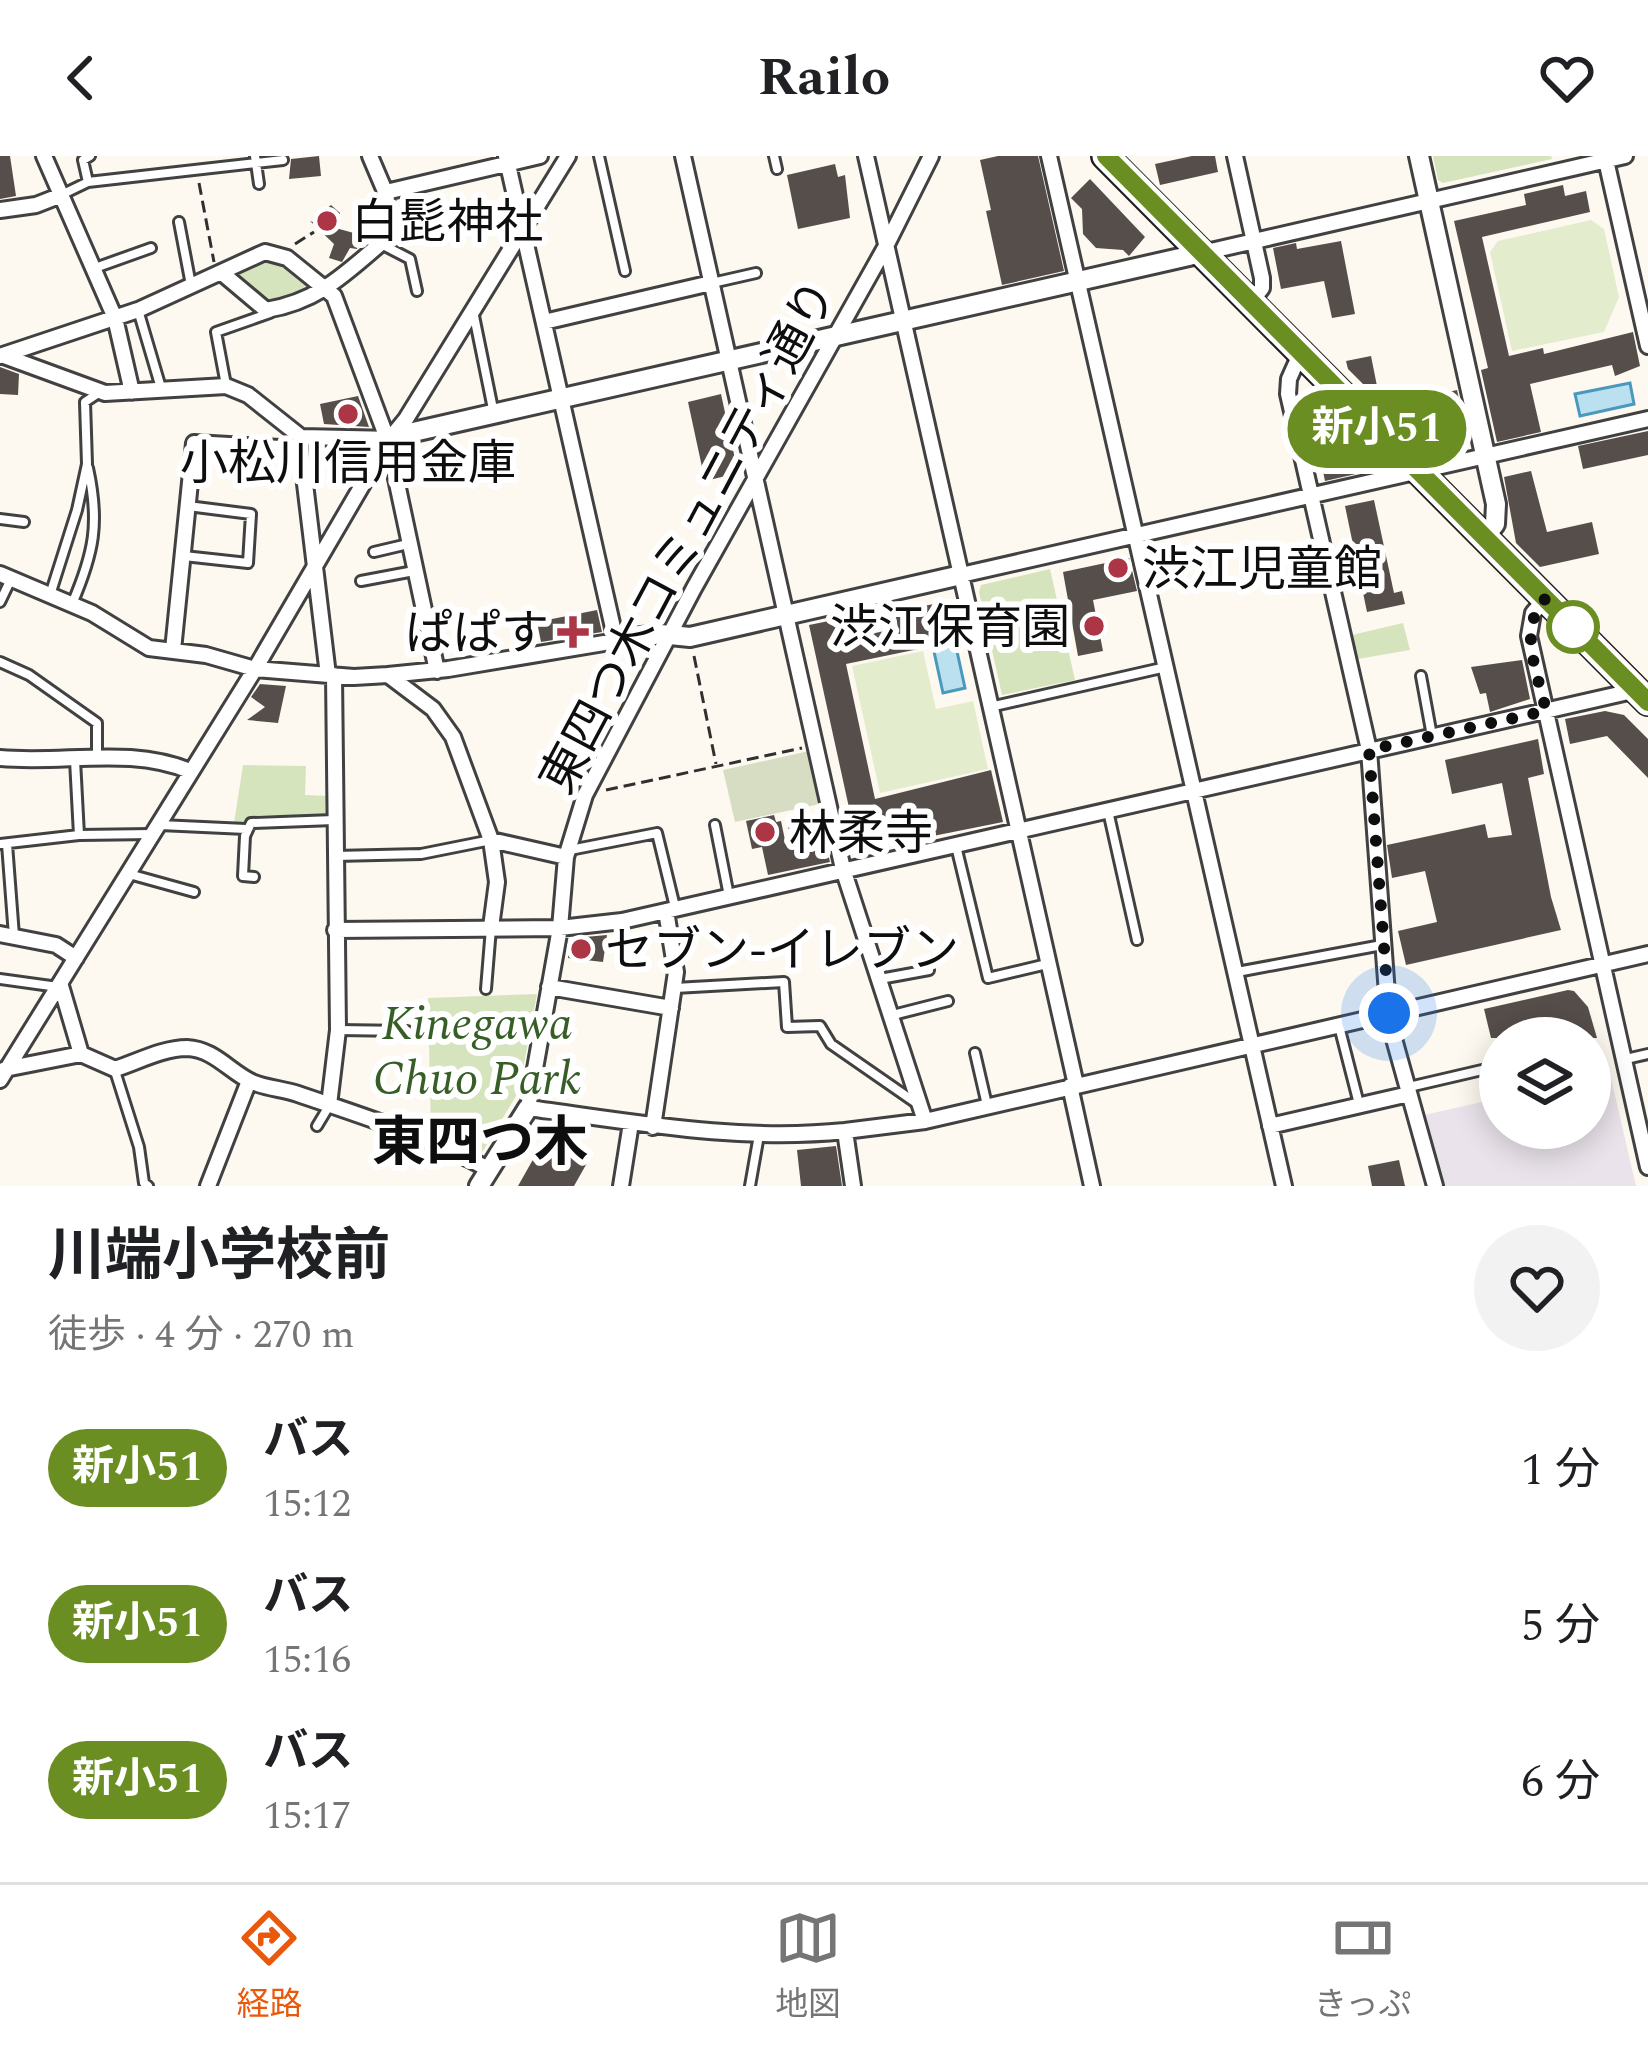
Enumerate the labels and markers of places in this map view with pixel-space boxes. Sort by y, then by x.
place label: 白髭神社 [351,187,543,260]
marker: 白髭神社 [314,208,340,234]
marker: 小松川信用金庫 [335,401,361,427]
place label: 小松川信用金庫 [180,428,516,501]
place label: 渋江児童館 [1142,534,1382,607]
marker: 渋江児童館 [1105,555,1131,581]
place label: 渋江保育園 [830,592,1070,665]
place label: ぱぱす [405,598,549,671]
unlabelled marker [1548,602,1598,652]
marker: 渋江保育園 [1081,613,1107,639]
marker: ぱぱす [560,619,586,645]
place label: 林柔寺 [789,798,933,871]
marker: 林柔寺 [752,819,778,845]
place label: セブン-イレブン [605,915,959,988]
marker: セブン-イレブン [568,936,594,962]

